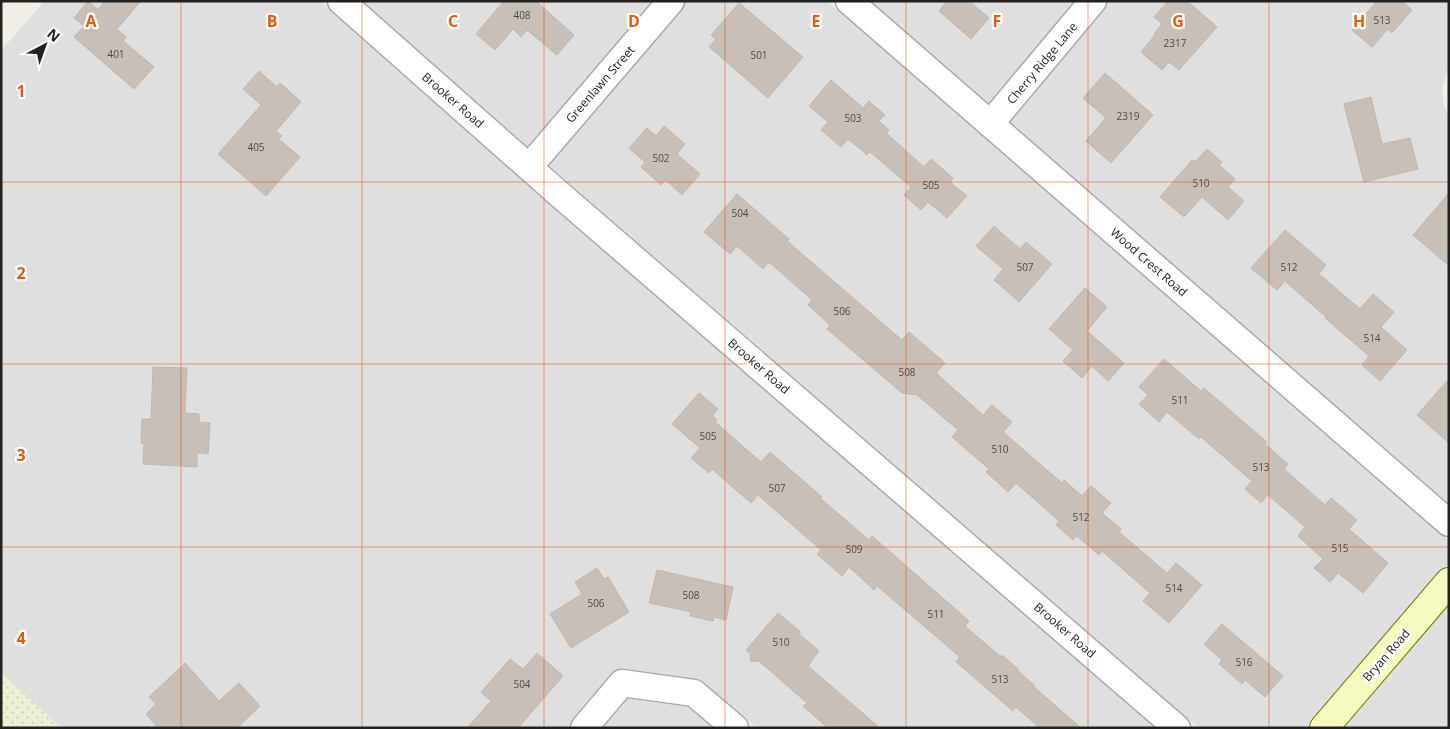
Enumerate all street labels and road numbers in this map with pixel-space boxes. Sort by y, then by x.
street label: Cherry Ridge Lane [1003,18,1081,107]
street label: Greenlawn Street [562,42,638,126]
street label: Brooker Road [418,68,488,132]
street label: Wood Crest Road [1107,224,1191,300]
street label: Brooker Road [724,334,794,398]
street label: Brooker Road [1030,598,1100,662]
street label: Bryan Road [1358,625,1414,685]

